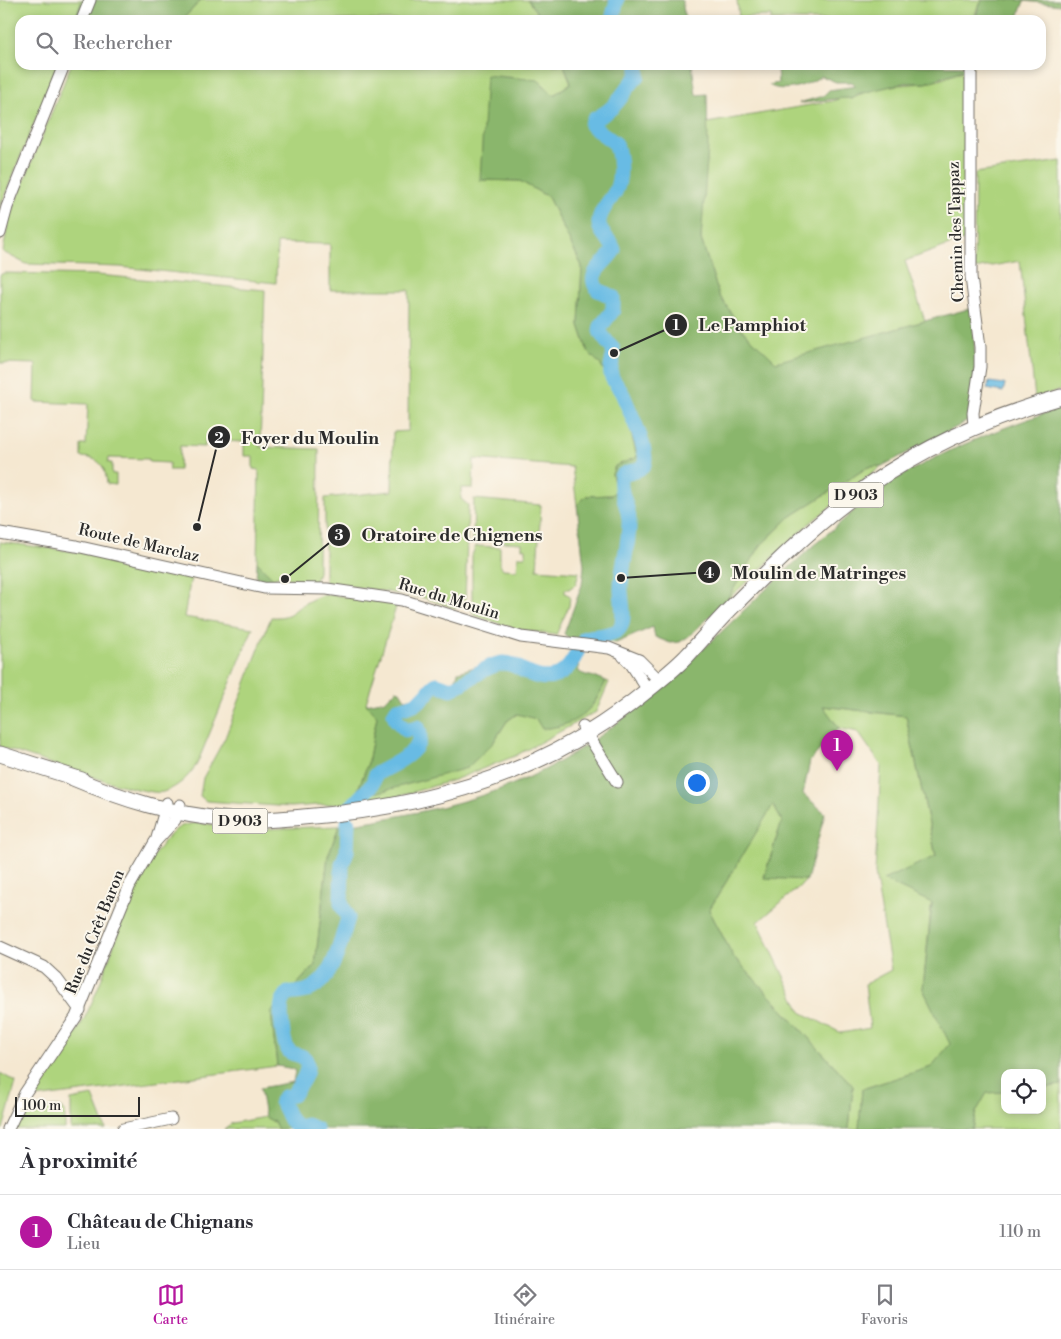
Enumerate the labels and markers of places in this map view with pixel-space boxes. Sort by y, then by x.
callout: Le Pamphiot [663,308,816,341]
callout: Foyer du Moulin [206,421,389,454]
callout: Oratoire de Chignens [326,519,552,552]
callout: Moulin de Matringes [696,556,916,589]
pin: 1 [821,730,853,771]

